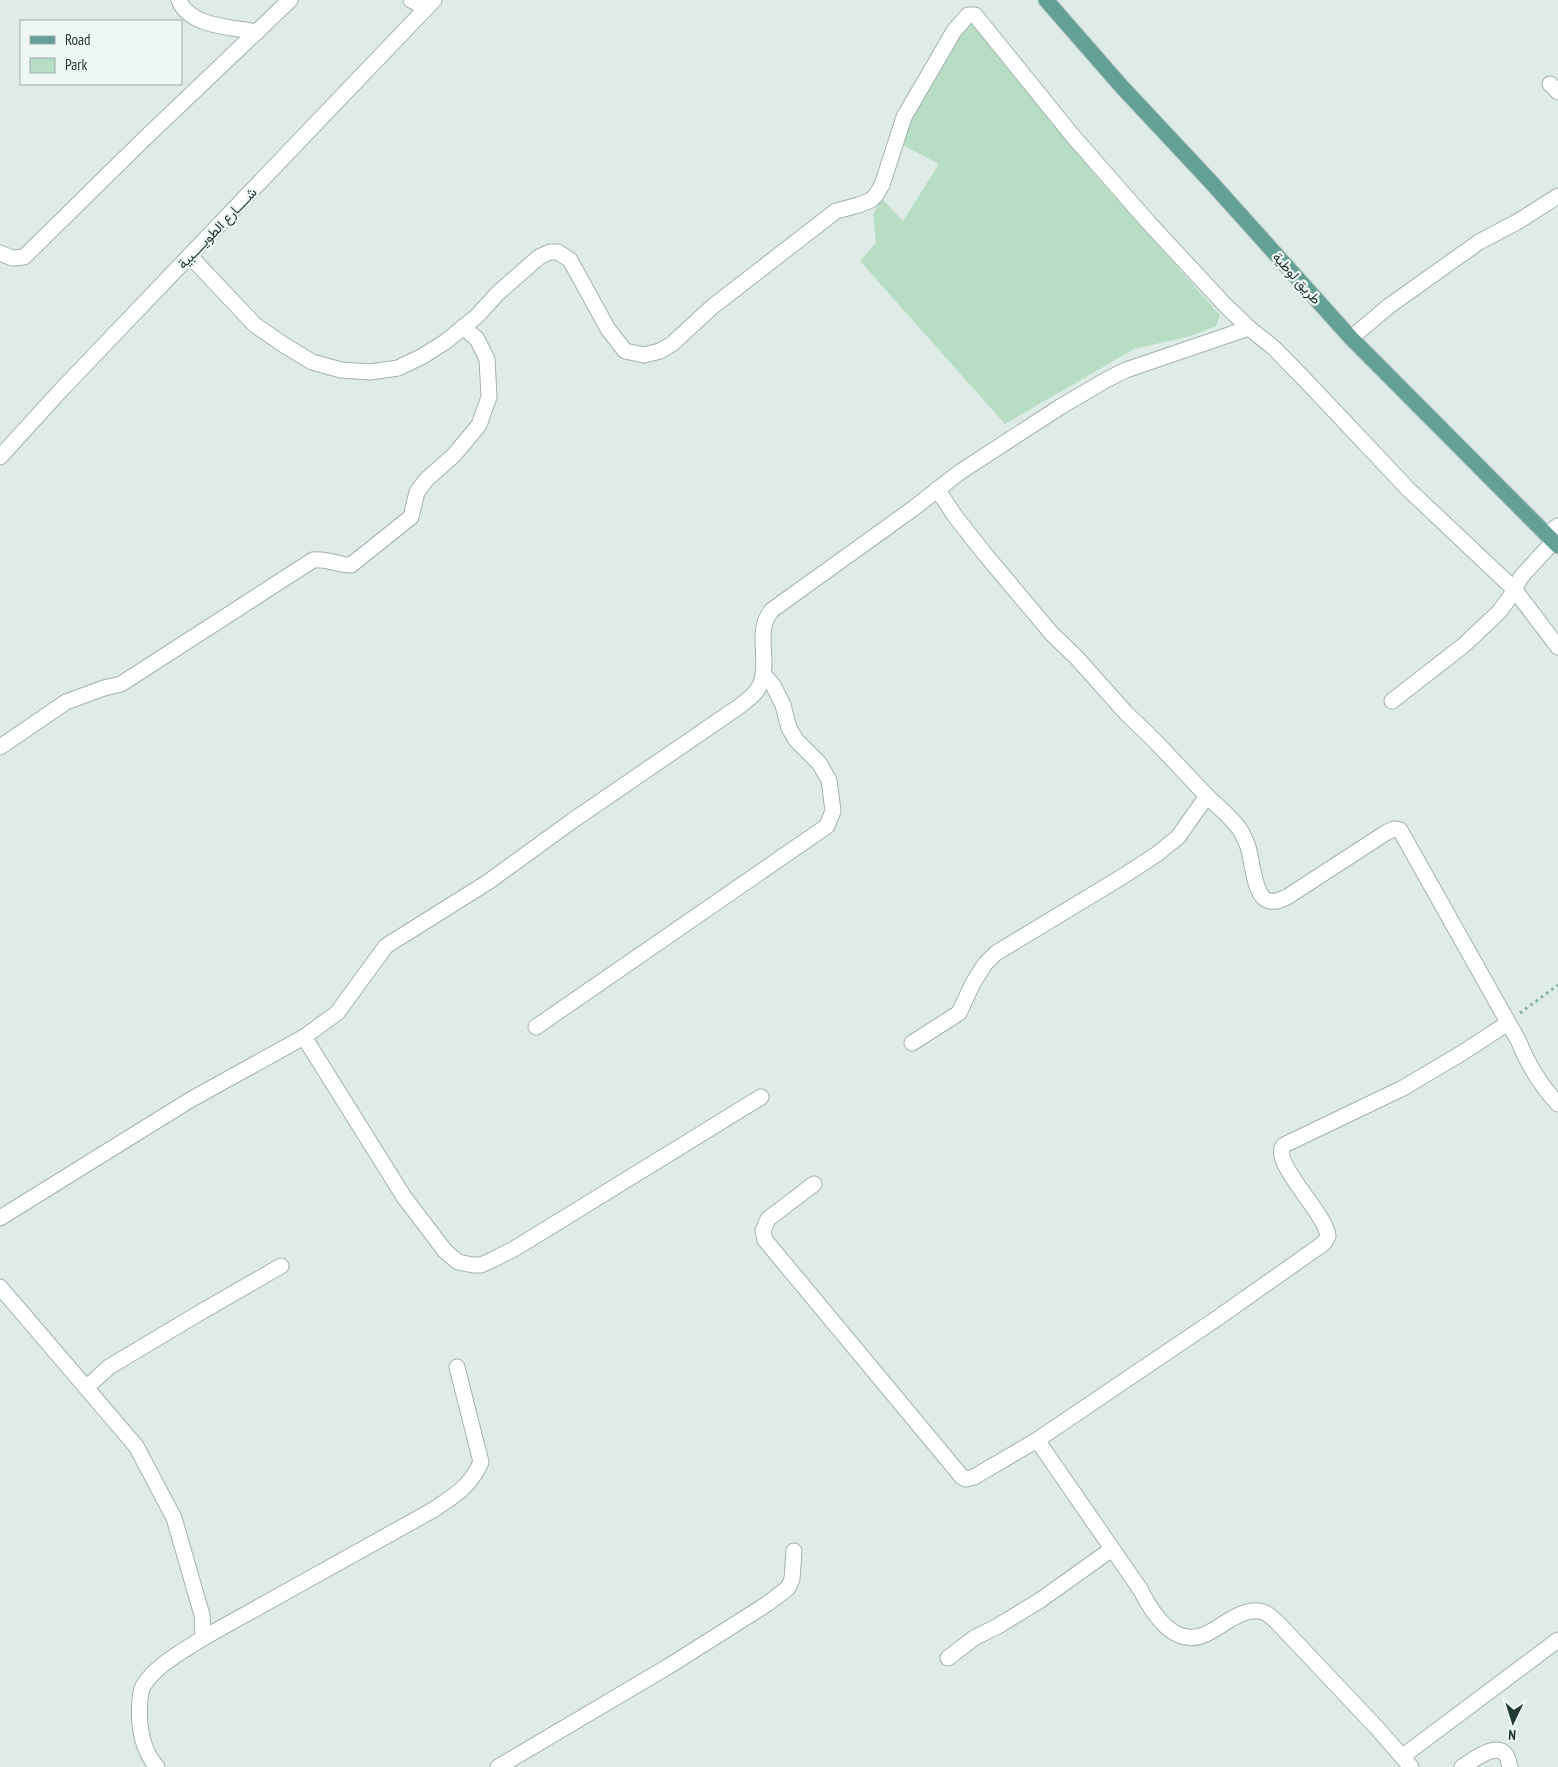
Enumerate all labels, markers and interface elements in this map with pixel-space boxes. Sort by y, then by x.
legend [20,20,182,85]
text: Road [65,30,91,49]
text: Park [65,55,87,74]
street label: شــــارع الطويــــبية [174,183,262,274]
street label: طريق لوطية [1269,248,1325,308]
north arrow [1488,1697,1538,1747]
text: N [1508,1726,1516,1744]

